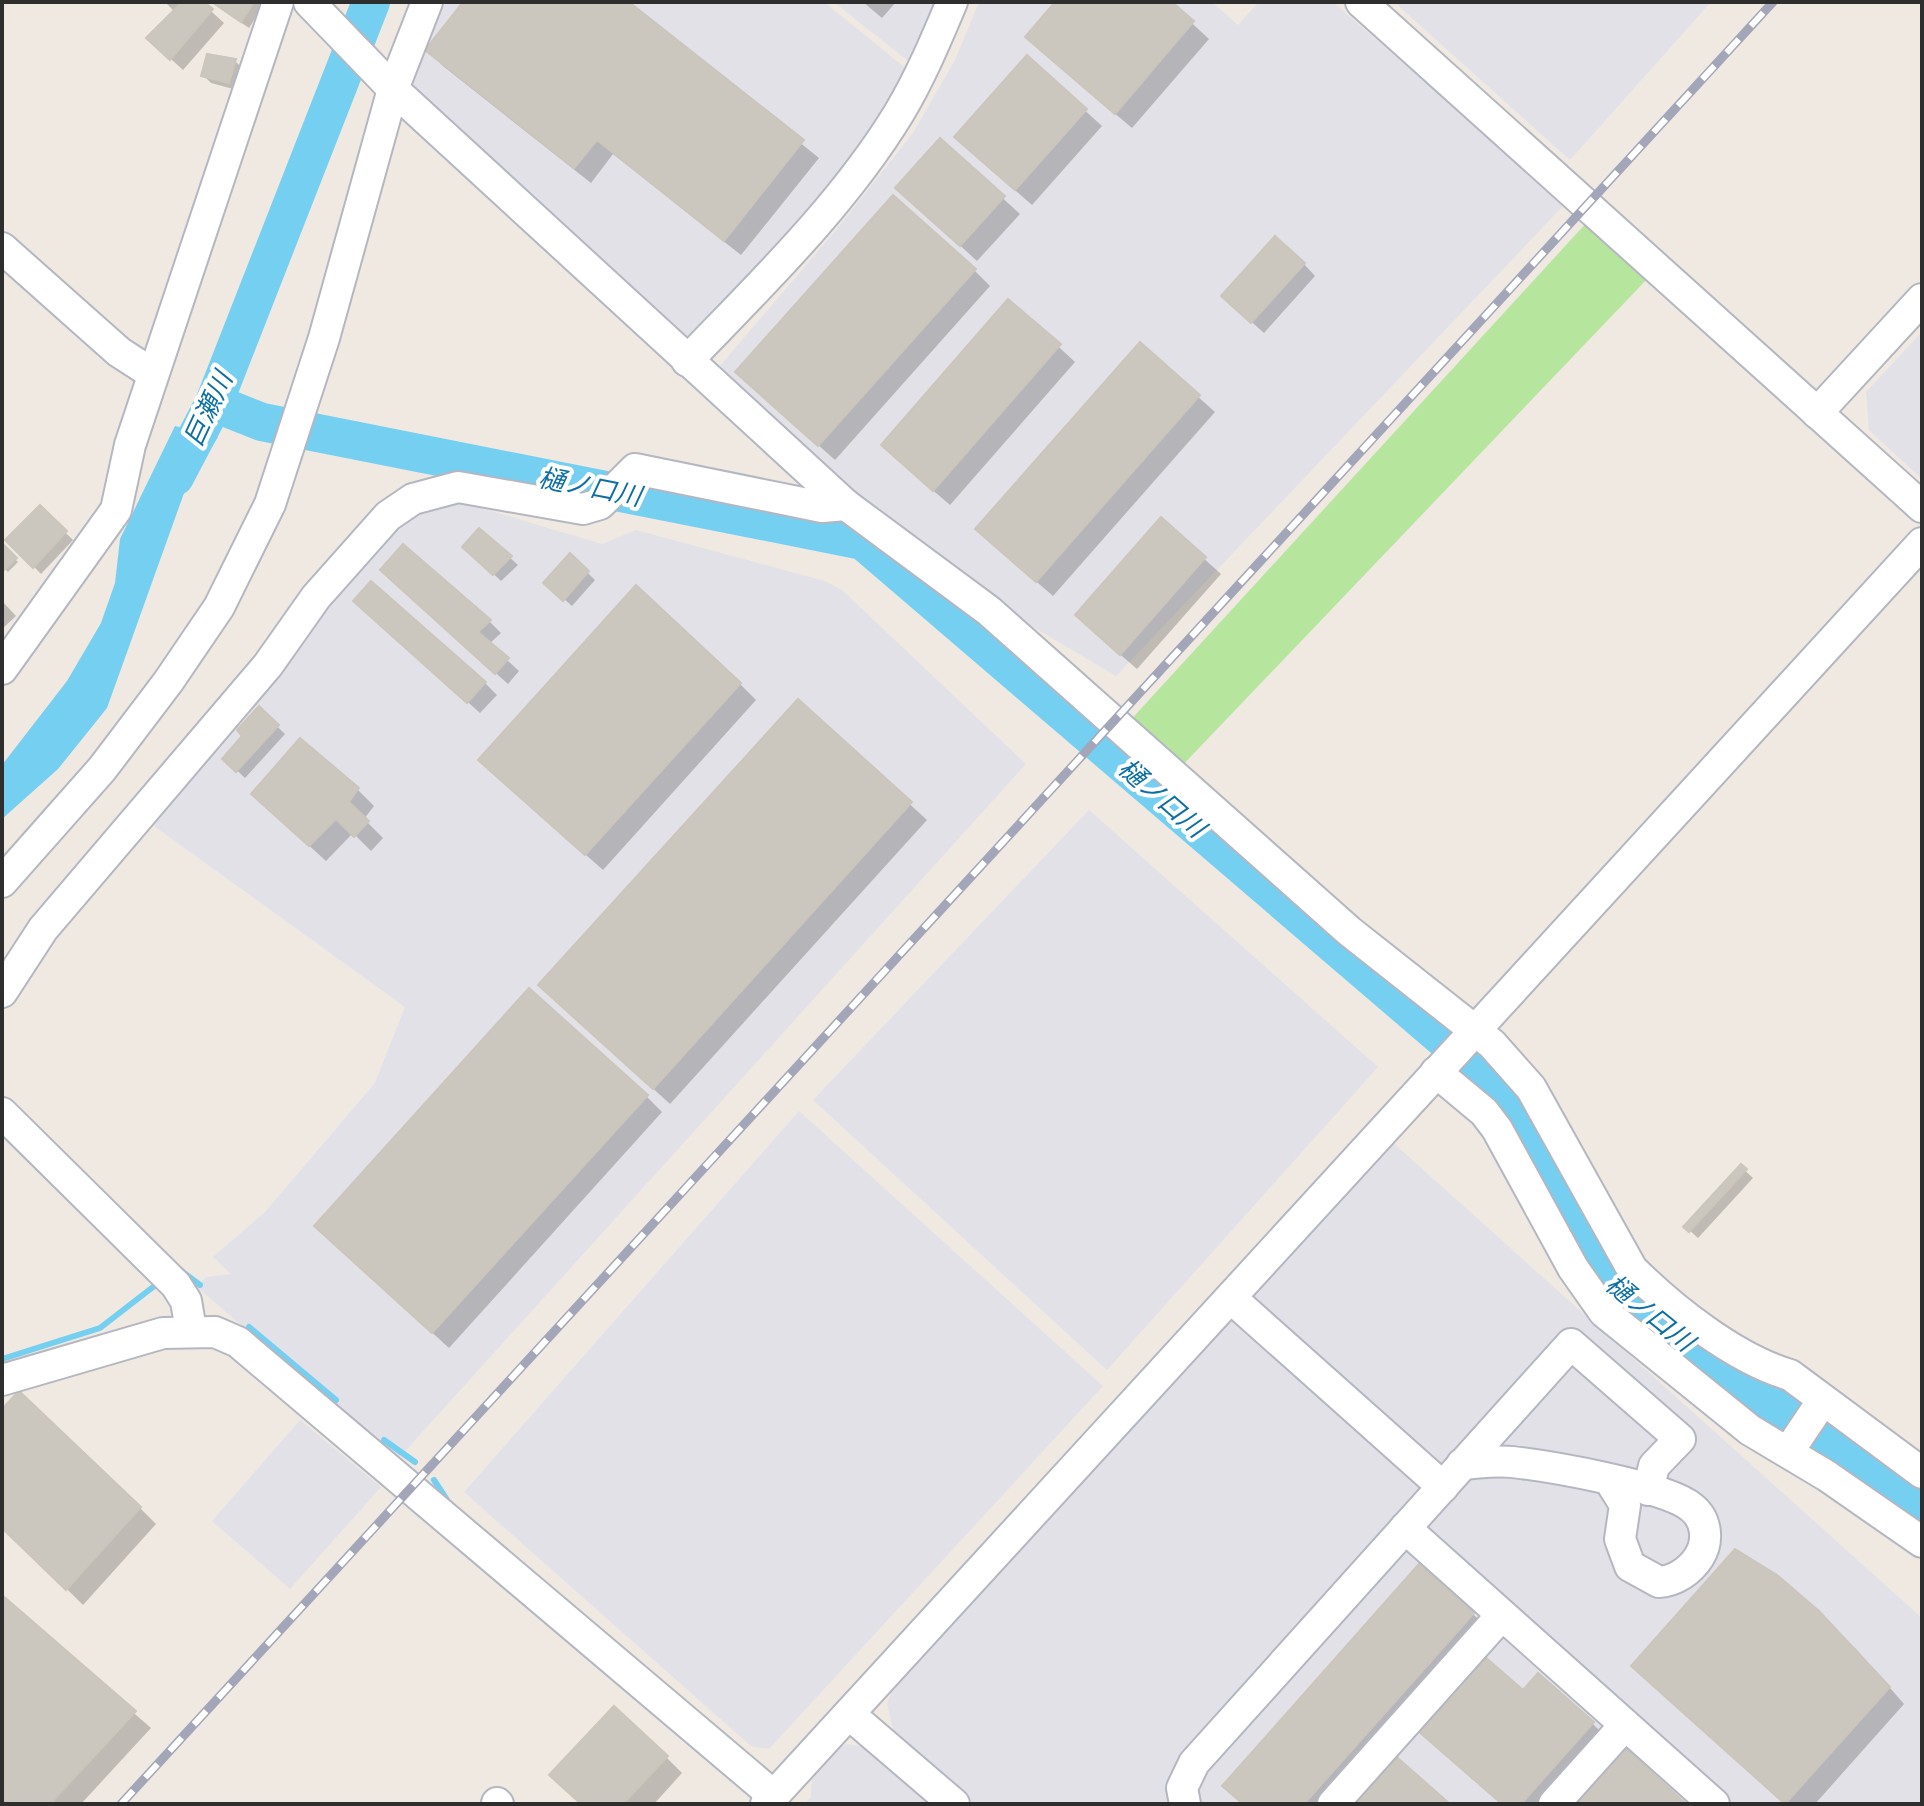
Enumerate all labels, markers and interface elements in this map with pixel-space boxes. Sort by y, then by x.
water label: 巨瀬川 [176,364,240,451]
water label: 樋ノ口川 [536,460,647,513]
water label: 樋ノ口川 [1112,751,1215,846]
water label: 樋ノ口川 [1600,1267,1703,1360]

